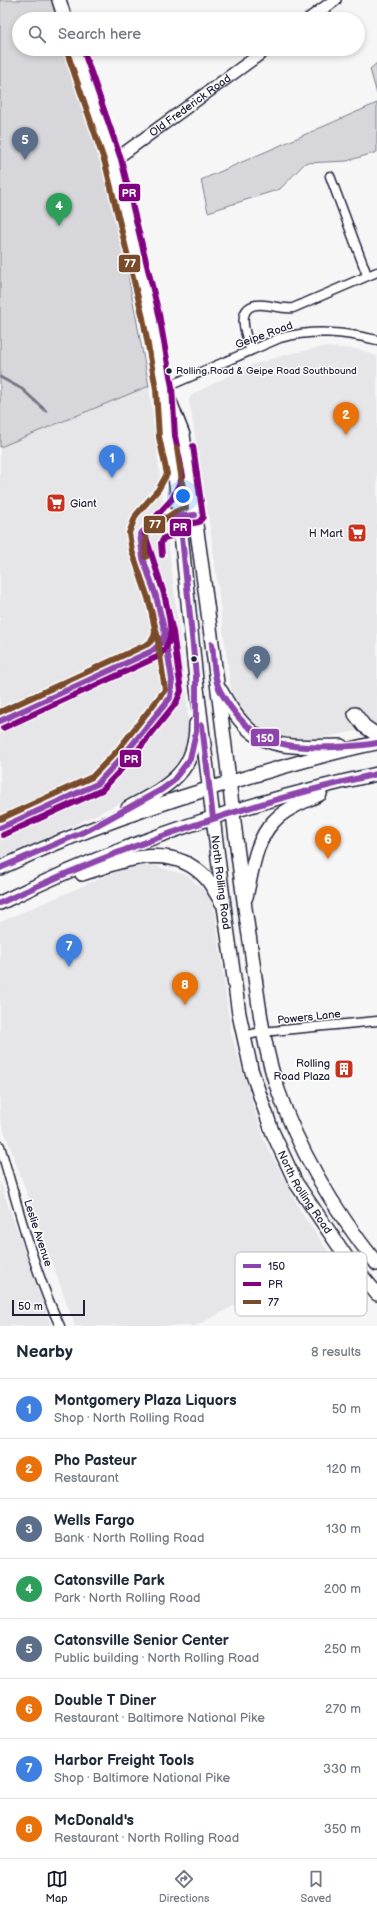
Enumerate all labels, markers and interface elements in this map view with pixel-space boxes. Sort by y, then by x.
search box [12,12,365,56]
icon: search [26,23,48,45]
text: Search here [58,25,141,44]
street label: Old Frederick Road [147,71,233,139]
pin: 5 [12,127,38,160]
line badge: PR [118,183,141,202]
text: PR [122,187,137,200]
pin: 4 [46,193,72,226]
line badge: 77 [118,254,141,273]
text: 77 [124,257,136,270]
street label: Geipe Road [234,319,294,351]
place label: Rolling Road & Geipe Road Southbound [176,365,357,377]
marker: Rolling Road & Geipe Road Southbound [164,366,174,376]
pin: 2 [333,402,359,435]
pin: 1 [99,445,125,478]
your location [173,486,193,506]
supermarket icon: Giant [45,492,67,514]
place label: Giant [70,497,97,510]
line badge: 77 [143,515,166,534]
text: 77 [149,518,161,531]
line badge: PR [169,518,192,537]
text: PR [173,521,188,534]
supermarket icon: H Mart [346,522,368,544]
place label: H Mart [309,527,344,540]
pin: 3 [244,646,270,679]
unlabelled marker [189,654,199,664]
line badge: 150 [250,728,280,747]
text: 150 [256,732,274,745]
line badge: PR [119,749,142,768]
text: PR [124,753,139,766]
pin: 6 [315,826,341,859]
street label: North Rolling Road [209,835,234,930]
pin: 7 [56,934,82,967]
pin: 8 [172,972,198,1005]
street label: Powers Lane [277,1007,342,1027]
place label: Rolling Road Plaza [274,1057,330,1083]
building icon: Rolling Road Plaza [333,1058,355,1080]
street label: North Rolling Road [275,1148,335,1236]
street label: Leslie Avenue [21,1198,55,1268]
legend [235,1252,367,1316]
text: 150 [268,1260,286,1273]
text: PR [268,1278,283,1291]
text: 77 [268,1296,279,1309]
scale bar [12,1298,85,1317]
text: 50 m [18,1300,43,1313]
text: Nearby [16,1342,73,1362]
text: 8 results [311,1344,361,1360]
text: Montgomery Plaza Liquors [54,1391,237,1410]
text: 1 [26,1401,32,1417]
text: 50 m [332,1401,361,1417]
text: Shop · North Rolling Road [54,1410,204,1426]
text: Pho Pasteur [54,1451,137,1470]
text: 2 [25,1461,33,1477]
text: 120 m [326,1461,361,1477]
text: Restaurant [54,1470,119,1486]
text: Wells Fargo [54,1511,135,1530]
text: 3 [25,1521,33,1537]
text: 130 m [326,1521,361,1537]
text: Bank · North Rolling Road [54,1530,204,1546]
text: Catonsville Park [54,1571,165,1590]
text: 4 [25,1581,33,1597]
text: 200 m [324,1581,361,1597]
text: Park · North Rolling Road [54,1590,200,1606]
text: Catonsville Senior Center [54,1631,229,1650]
text: 5 [25,1641,33,1657]
text: 250 m [324,1641,361,1657]
text: Public building · North Rolling Road [54,1650,259,1666]
text: Double T Diner [54,1691,156,1710]
text: 6 [25,1701,33,1717]
text: 270 m [325,1701,361,1717]
text: Restaurant · Baltimore National Pike [54,1710,265,1726]
text: Harbor Freight Tools [54,1751,194,1770]
text: 7 [25,1761,33,1777]
text: 330 m [323,1761,361,1777]
text: Shop · Baltimore National Pike [54,1770,230,1786]
text: McDonald's [54,1811,134,1830]
text: 8 [25,1821,33,1837]
text: 350 m [324,1821,361,1837]
text: Restaurant · North Rolling Road [54,1830,239,1846]
tab: Map [46,1868,68,1905]
tab: Directions [159,1868,209,1905]
tab: Saved [301,1868,331,1905]

